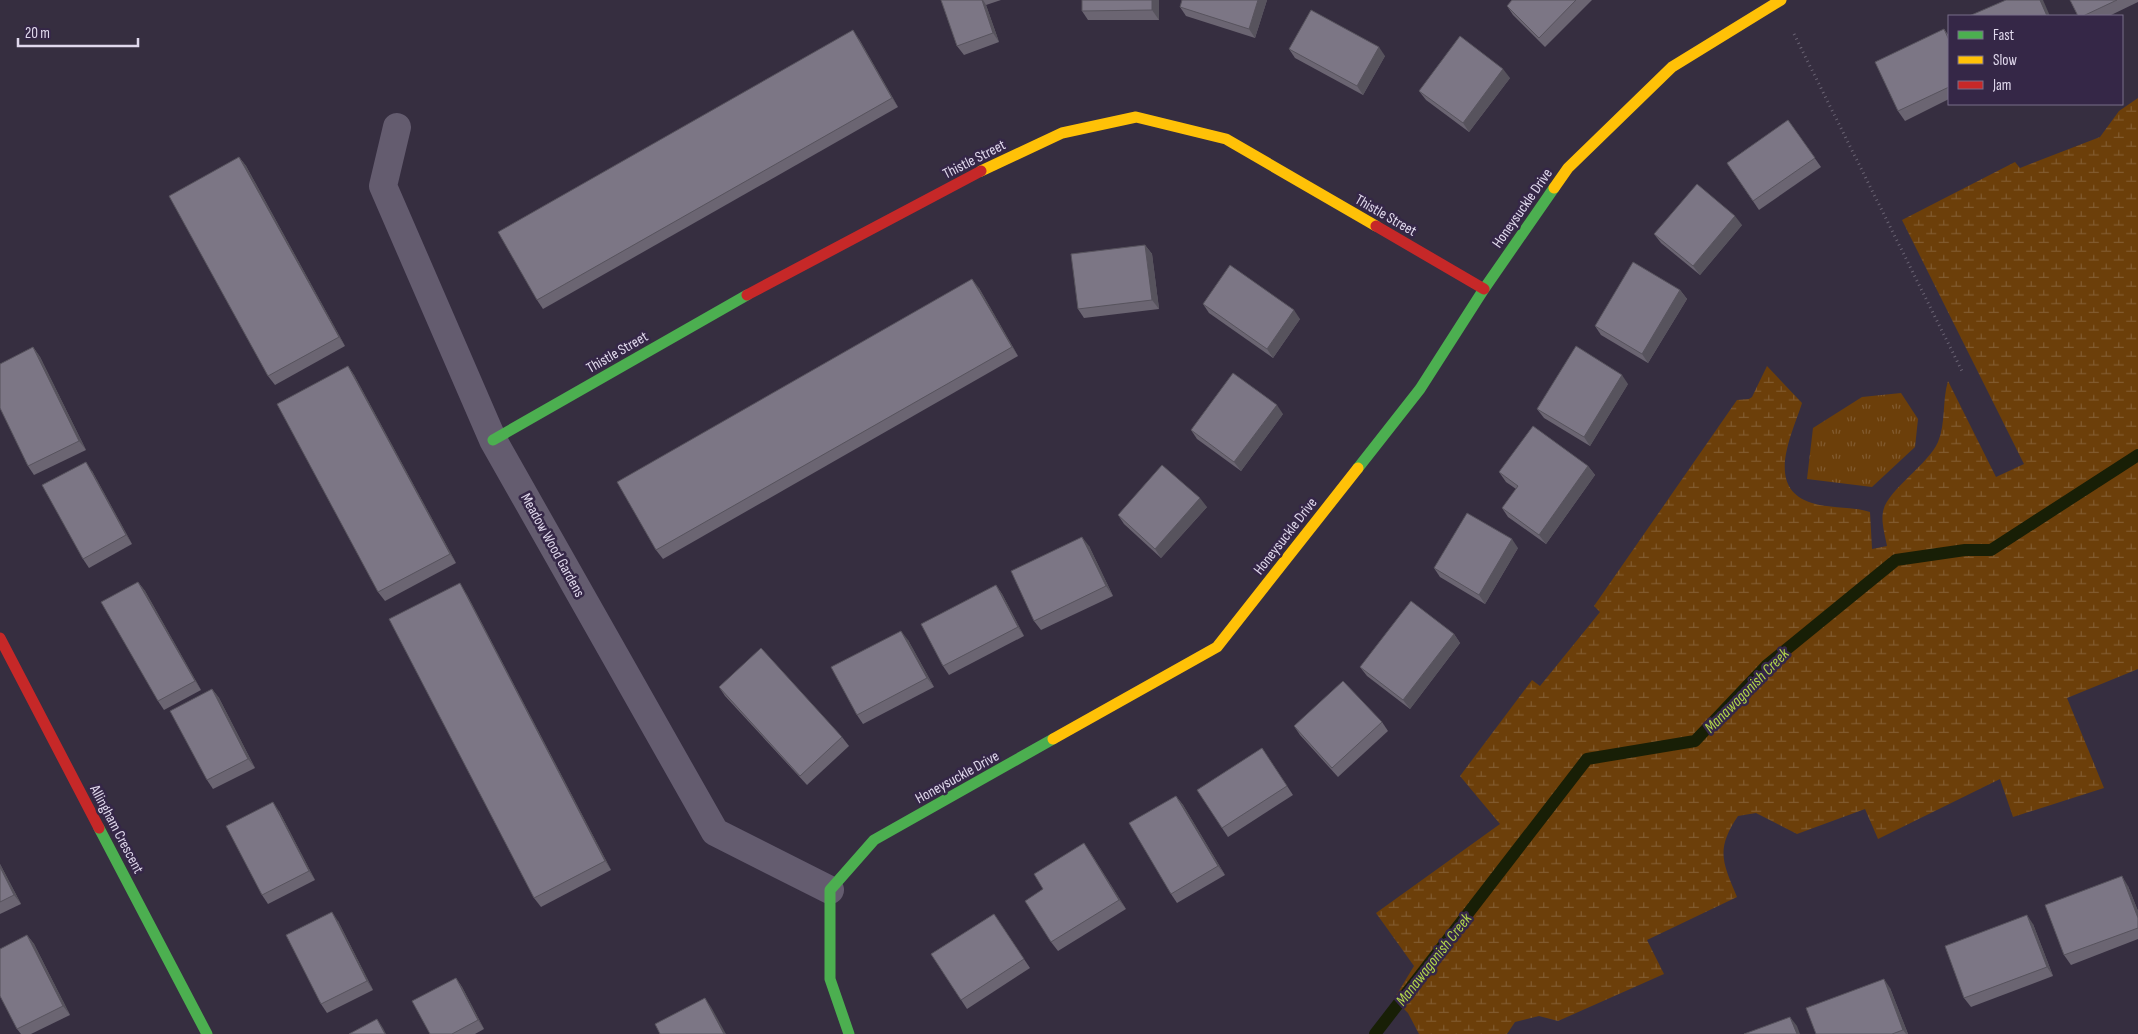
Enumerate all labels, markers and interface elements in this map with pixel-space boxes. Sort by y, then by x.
scale bar [18,15,138,47]
legend [1948,15,2123,105]
text: 20 m [25,24,50,43]
text: Fast [1993,26,2015,45]
text: Slow [1993,51,2017,70]
text: Jam [1992,76,2011,95]
street label: Thistle Street [940,135,1009,183]
street label: Honeysuckle Drive [1488,165,1557,252]
street label: Thistle Street [1352,190,1420,241]
street label: Thistle Street [583,327,652,378]
street label: Meadow Wood Gardens [516,490,589,601]
street label: Honeysuckle Drive [1249,494,1321,579]
water label: Manawagonish Creek [1701,644,1794,737]
street label: Honeysuckle Drive [912,747,1002,808]
street label: Allingham Crescent [85,781,148,877]
water label: Manawagonish Creek [1392,909,1477,1010]

